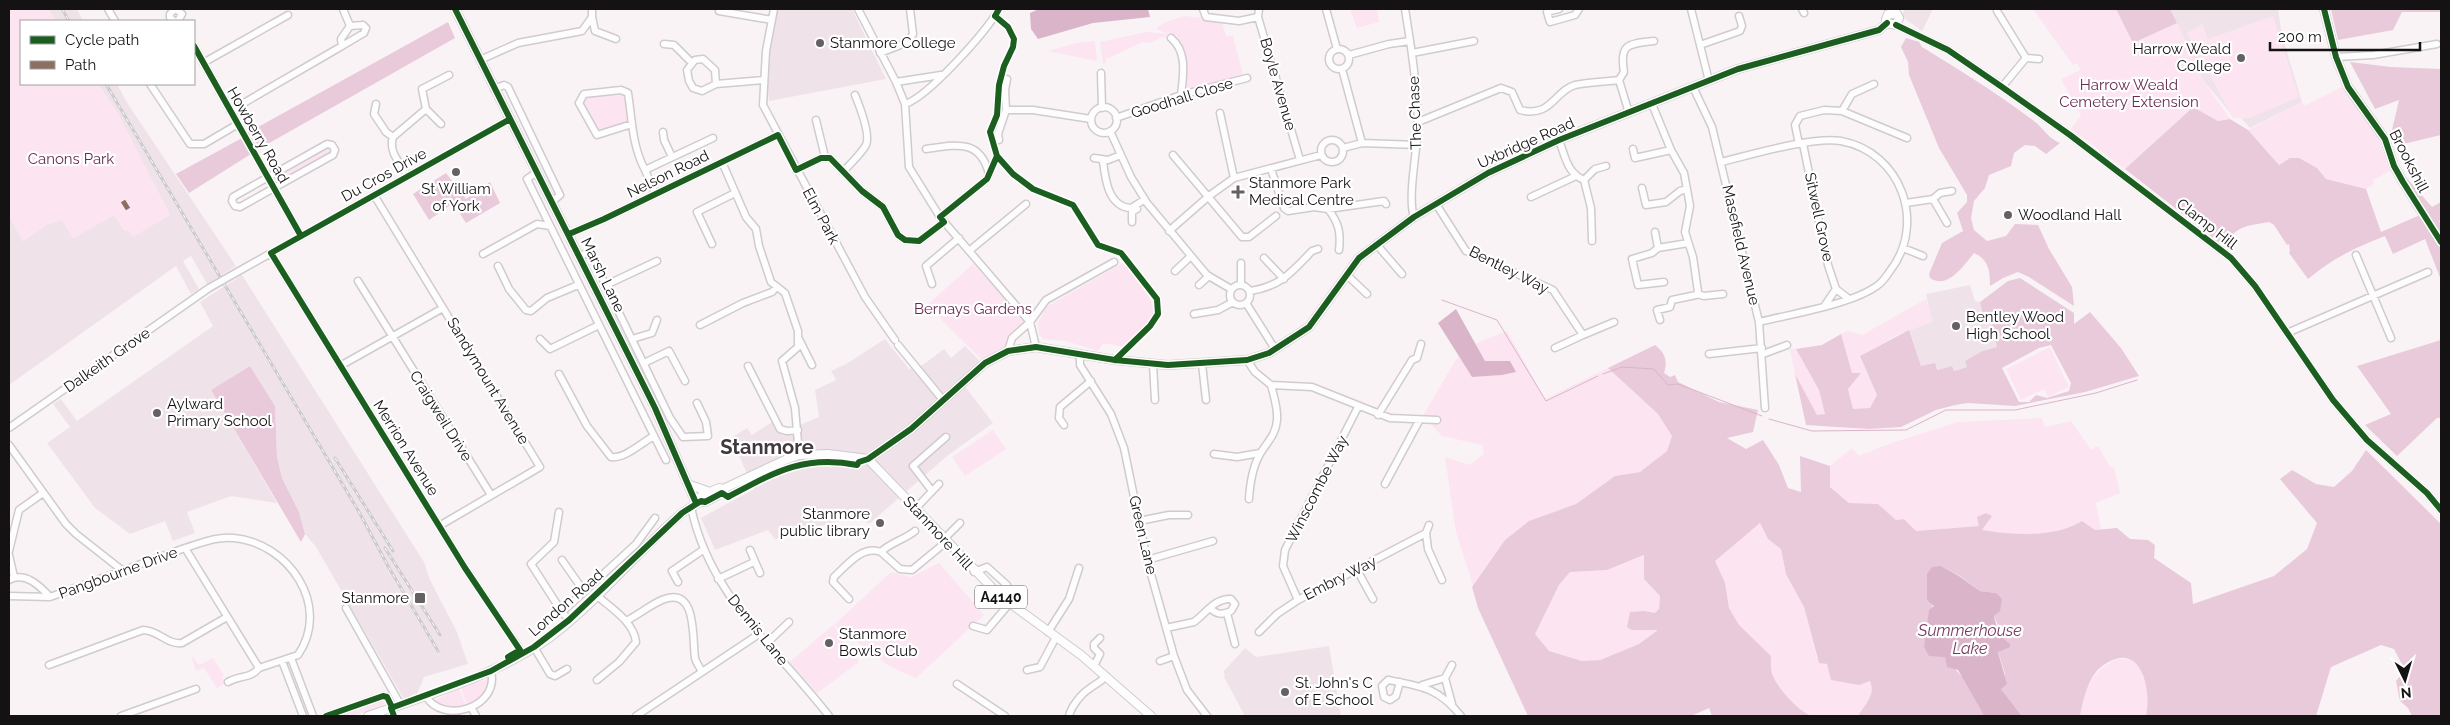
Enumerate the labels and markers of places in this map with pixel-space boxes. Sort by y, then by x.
place label: Stanmore College [830,34,956,52]
marker: Stanmore College [814,37,826,49]
place label: Harrow Weald College [2133,40,2231,75]
marker: Harrow Weald College [2235,52,2247,64]
marker: St William of York [450,166,462,178]
place label: Stanmore Park Medical Centre [1249,174,1354,209]
place label: St William of York [421,180,491,215]
marker: Stanmore Park Medical Centre [1231,185,1245,199]
place label: Woodland Hall [2018,206,2122,224]
marker: Woodland Hall [2002,209,2014,221]
place label: Bentley Wood High School [1966,308,2064,343]
marker: Bentley Wood High School [1950,320,1962,332]
place label: Aylward Primary School [167,395,273,430]
marker: Aylward Primary School [151,407,163,419]
place label: Stanmore public library [780,505,870,540]
marker: Stanmore public library [874,517,886,529]
place label: Stanmore [342,589,409,607]
marker: Stanmore [413,591,427,605]
place label: Stanmore Bowls Club [839,625,918,660]
marker: Stanmore Bowls Club [823,637,835,649]
place label: St. John's C of E School [1295,674,1374,709]
marker: St. John's C of E School [1279,686,1291,698]

